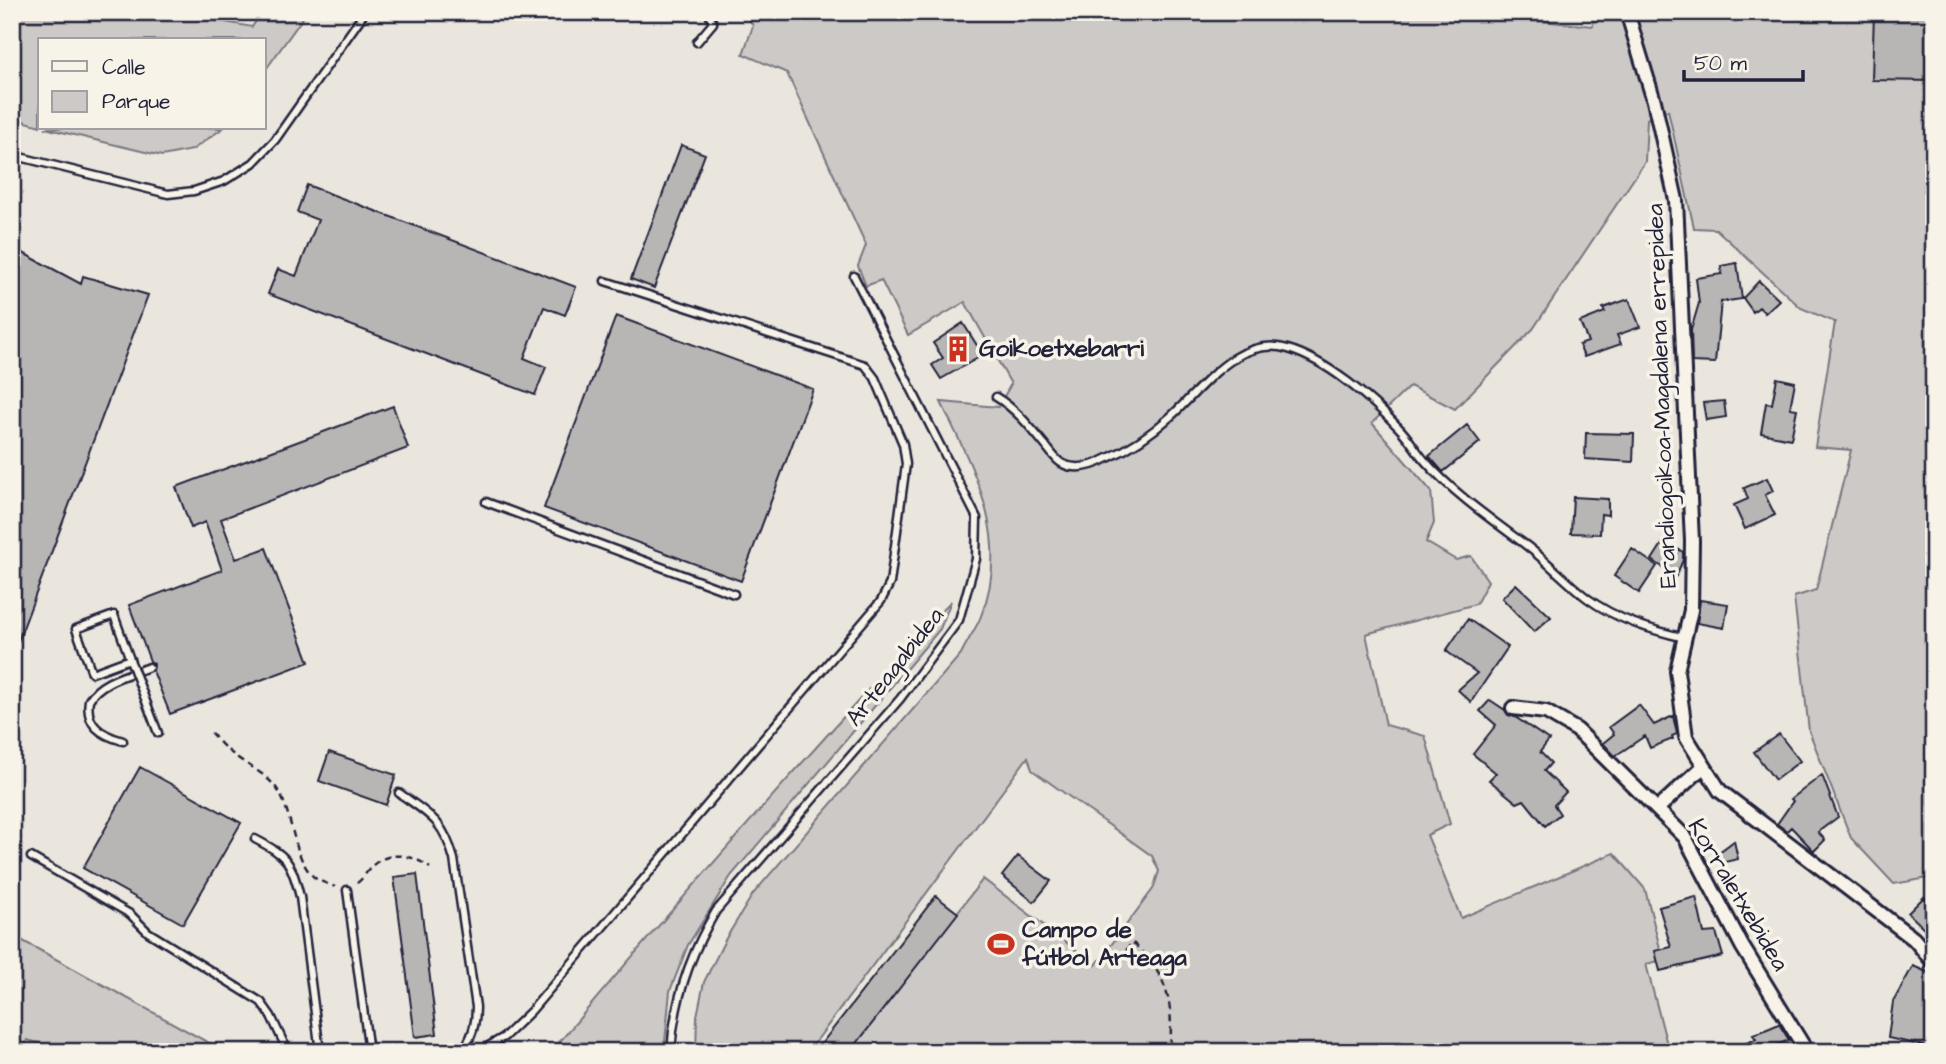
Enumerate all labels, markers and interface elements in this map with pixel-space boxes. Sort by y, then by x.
legend [38,38,266,130]
scale bar [1684,38,1802,82]
text: 50 m [1694,49,1748,78]
text: Calle [102,53,146,82]
text: Parque [102,87,170,116]
street label: Erandiogoikoa-Magdalena errepidea [1638,203,1687,589]
place label: Goikoetxebarri [979,332,1144,366]
building icon: Goikoetxebarri [943,334,973,364]
street label: Arteagabidea [838,600,953,734]
street label: Korraletxebidea [1679,812,1797,978]
place label: Campo de fútbol Arteaga [1021,913,1187,976]
sports icon: Campo de fútbol Arteaga [986,929,1016,959]

